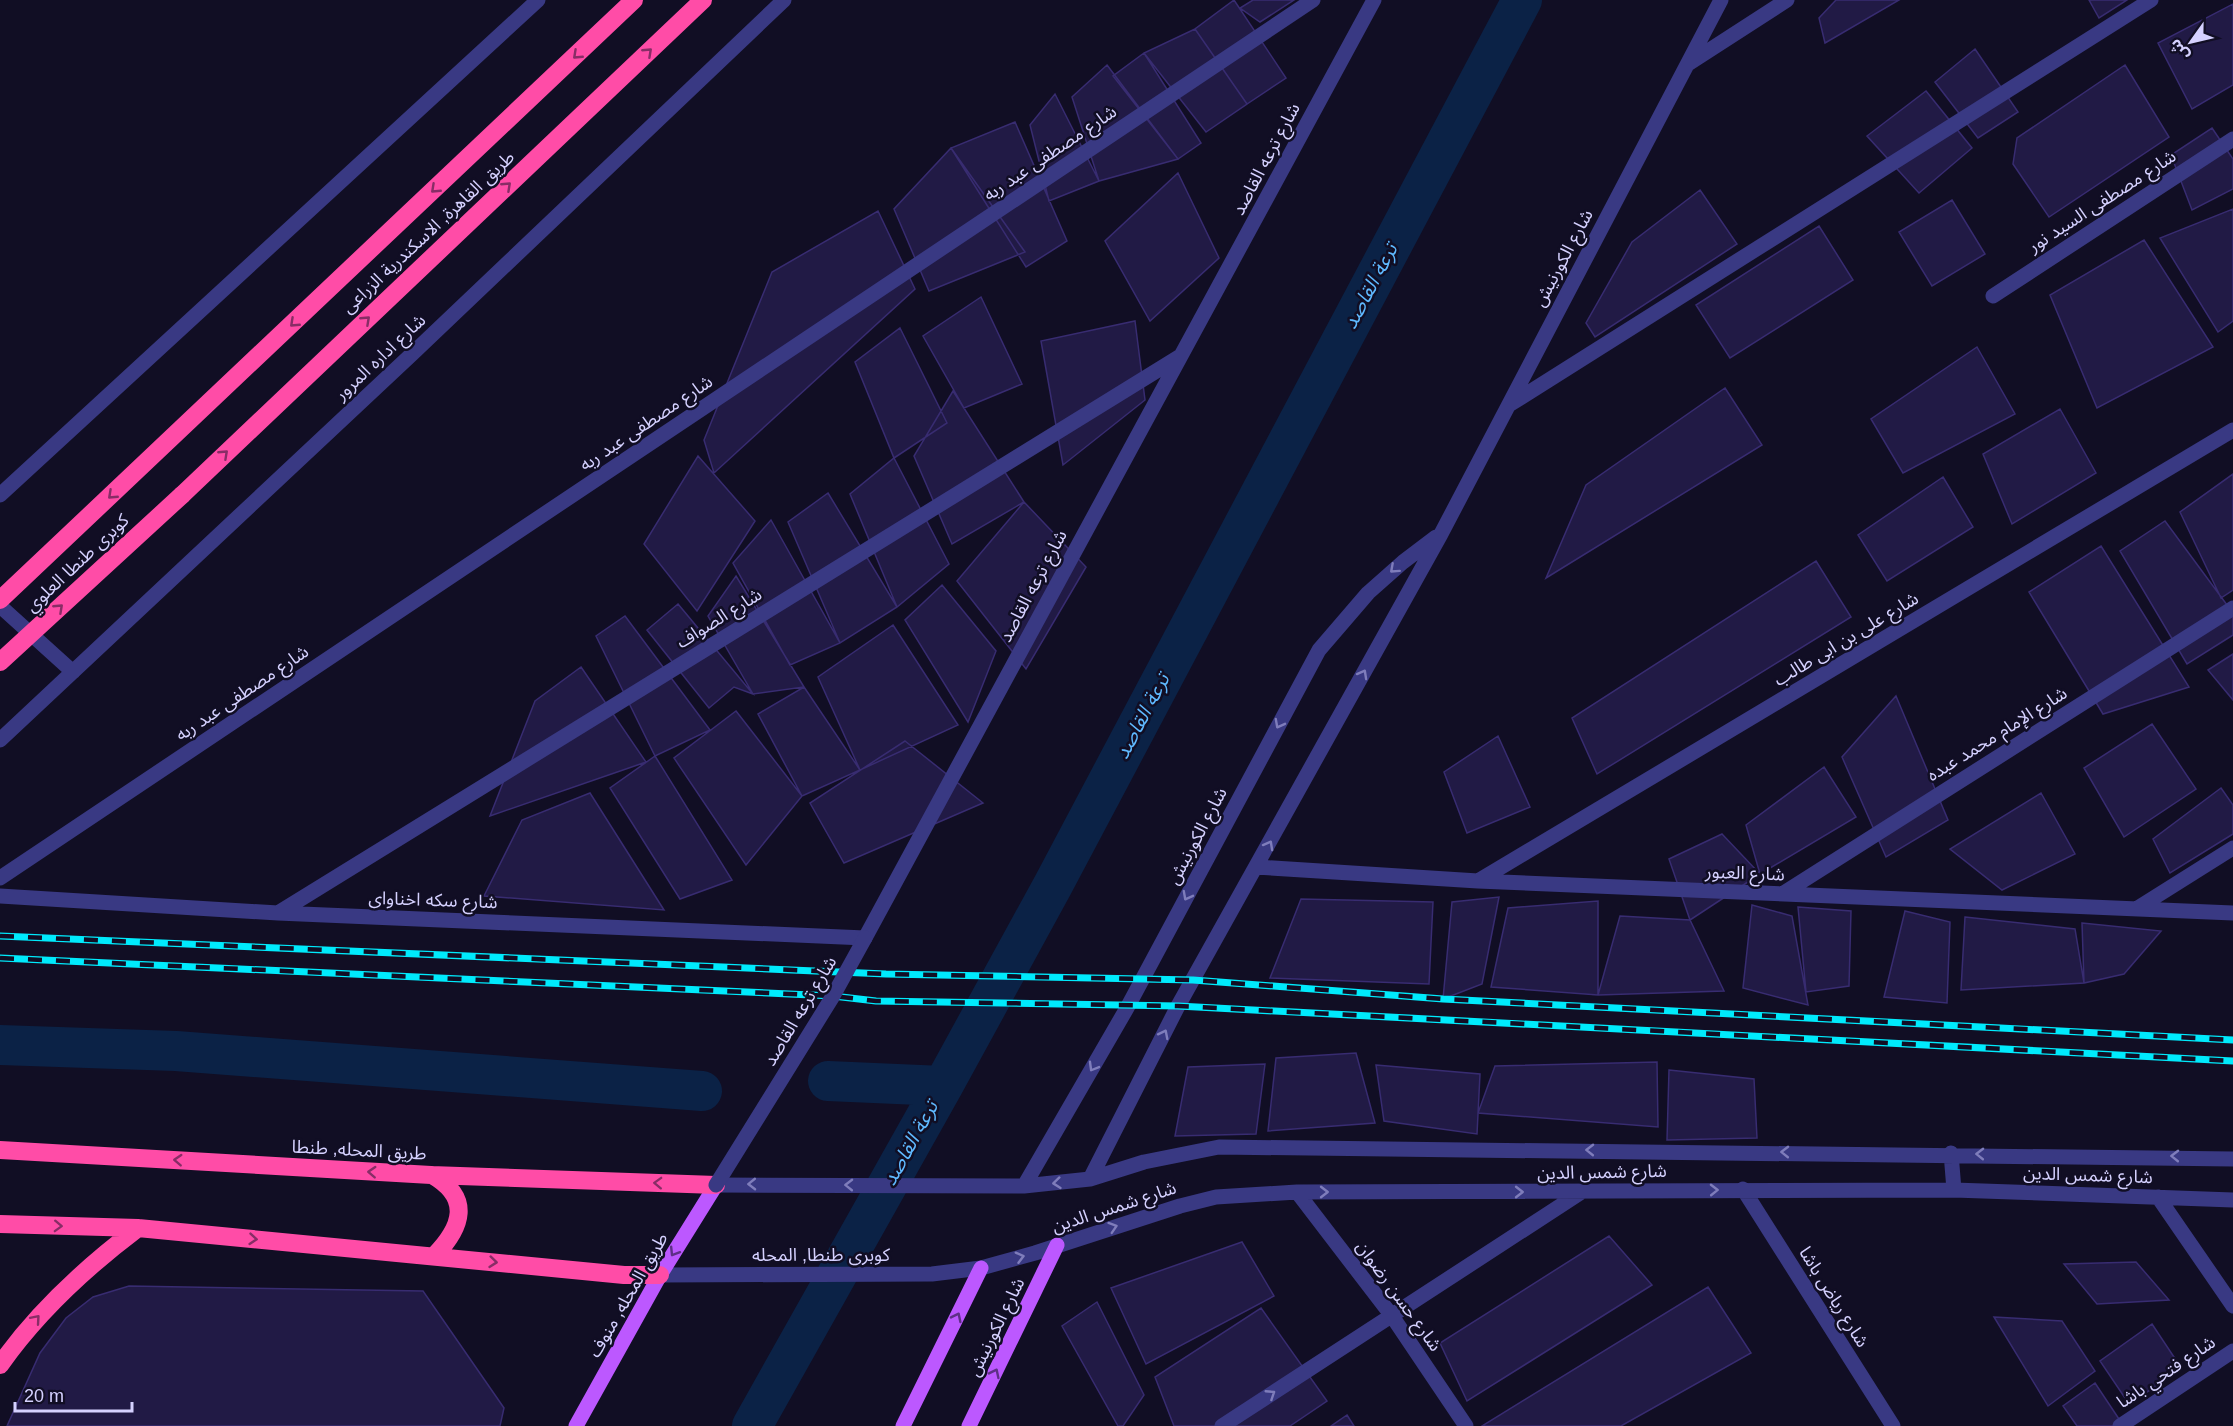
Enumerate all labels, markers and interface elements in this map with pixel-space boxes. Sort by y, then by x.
north arrow [2161,12,2221,72]
text: ش [2166,36,2193,64]
one-way arrow [573,47,584,58]
one-way arrow [642,48,652,59]
street label: شارع ترعه القاصد [1228,100,1307,220]
street label: شارع مصطفى عبد ربه [980,101,1123,208]
street label: شارع مصطفى السيد نور [2024,146,2182,260]
street label: طريق القاهرة, الاسكندرية الزراعى [338,147,519,318]
one-way arrow [432,182,442,193]
one-way arrow [500,182,511,193]
street label: شارع الكورنيش [1529,206,1601,312]
water label: ترعة القاصد [1338,237,1404,333]
street label: شارع اداره المرور [330,310,432,408]
one-way arrow [290,316,300,327]
one-way arrow [359,316,369,327]
street label: شارع مصطفى عبد ربه [576,371,719,478]
one-way arrow [217,451,228,462]
one-way arrow [108,488,119,499]
street label: كوبرى طنطا العلوي [21,510,135,618]
street label: شارع ترعه القاصد [995,527,1074,647]
one-way arrow [1391,562,1401,573]
street label: شارع الصواف [673,584,767,655]
street label: شارع على بن ابى طالب [1770,588,1924,693]
one-way arrow [52,604,62,615]
street label: شارع مصطفى عبد ربه [172,641,315,748]
water label: ترعة القاصد [1110,667,1176,763]
one-way arrow [1356,670,1367,680]
street label: شارع الإمام محمد عبده [1923,683,2073,789]
one-way arrow [1275,718,1286,729]
street label: شارع الكورنيش [1163,784,1235,890]
one-way arrow [1262,840,1273,851]
street label: شارع العبور [1704,862,1785,888]
street label: شارع سكه اخناواى [368,888,498,916]
one-way arrow [1183,890,1194,900]
street label: شارع ترعه القاصد [760,953,844,1071]
one-way arrow [1157,1029,1169,1040]
one-way arrow [1089,1061,1100,1071]
water label: ترعة القاصد [878,1094,945,1190]
street label: طريق المحله, طنطا [291,1136,427,1165]
one-way arrow [1585,1144,1594,1156]
one-way arrow [1780,1146,1789,1158]
one-way arrow [1975,1148,1984,1160]
one-way arrow [2170,1150,2179,1163]
one-way arrow [173,1154,182,1167]
street label: شارع شمس الدين [1537,1161,1667,1187]
street label: شارع شمس الدين [2023,1163,2153,1191]
one-way arrow [368,1165,377,1178]
one-way arrow [653,1176,662,1189]
one-way arrow [1053,1176,1062,1189]
street label: شارع شمس الدين [1049,1177,1180,1240]
one-way arrow [748,1178,757,1190]
one-way arrow [844,1178,853,1191]
one-way arrow [1710,1184,1719,1196]
one-way arrow [1320,1186,1329,1198]
one-way arrow [1515,1186,1524,1198]
one-way arrow [54,1219,63,1232]
one-way arrow [1107,1222,1118,1234]
street label: طريق المحله, منوف [584,1229,673,1361]
one-way arrow [248,1232,257,1245]
street label: شارع حسن رضوان [1349,1237,1446,1357]
street label: شارع رياض باشا [1792,1243,1873,1353]
one-way arrow [670,1245,681,1256]
street label: كوبرى طنطا, المحله [752,1245,891,1266]
one-way arrow [1014,1252,1024,1265]
one-way arrow [489,1255,498,1267]
street label: شارع الكورنيش [964,1274,1032,1381]
one-way arrow [950,1313,961,1324]
one-way arrow [29,1315,40,1326]
street label: شارع فتحي باشا [2113,1332,2221,1415]
one-way arrow [987,1369,999,1380]
scale bar [15,1375,132,1413]
text: 20 m [24,1386,64,1406]
one-way arrow [1265,1390,1275,1402]

